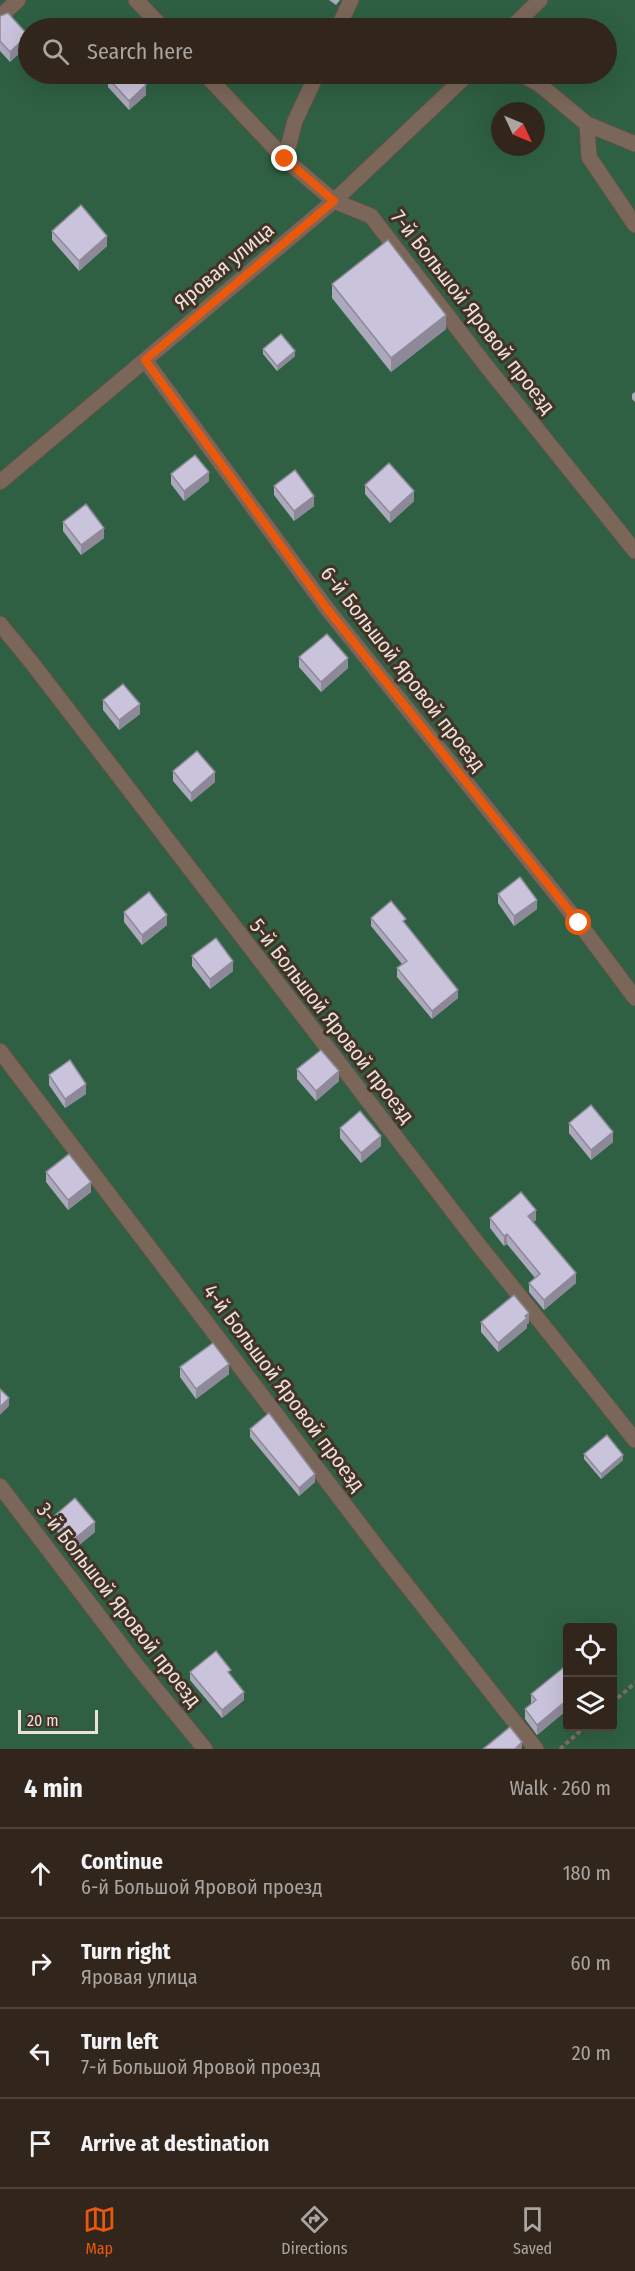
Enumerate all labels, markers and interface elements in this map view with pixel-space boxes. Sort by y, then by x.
search box [18,18,617,84]
icon: search [39,35,72,68]
text: Search here [87,38,193,65]
north arrow [491,102,545,156]
route end [271,145,297,171]
street label: 7-й Большой Яровой проезд [385,205,561,419]
street label: Яровая улица [169,217,279,315]
street label: 6-й Большой Яровой проезд [315,561,491,777]
route start [565,909,591,935]
street label: 5-й Большой Яровой проезд [244,913,420,1129]
street label: 4-й Большой Яровой проезд [197,1279,371,1497]
street label: 3-й Большой Яровой проезд [31,1498,207,1712]
map controls [563,1623,617,1731]
button: locate [563,1623,617,1677]
button: layers [563,1677,617,1731]
scale bar [18,1707,98,1734]
text: 20 m [27,1711,58,1730]
text: 4 min [24,1773,83,1804]
text: Walk · 260 m [510,1776,611,1800]
text: Continue [81,1848,163,1875]
icon: ahead [24,1857,57,1890]
text: 180 m [563,1861,611,1885]
text: 6-й Большой Яровой проезд [81,1875,322,1899]
text: Turn right [81,1938,170,1965]
icon: right [24,1947,57,1980]
text: 60 m [571,1951,611,1975]
text: Яровая улица [81,1965,198,1989]
text: Turn left [81,2028,159,2055]
icon: left [24,2037,57,2070]
text: 20 m [572,2041,611,2065]
text: 7-й Большой Яровой проезд [81,2055,321,2079]
icon: arrive [24,2127,57,2160]
text: Arrive at destination [81,2130,269,2157]
tab: Map [83,2203,116,2258]
tab: Directions [281,2203,348,2258]
tab: Saved [513,2203,552,2258]

